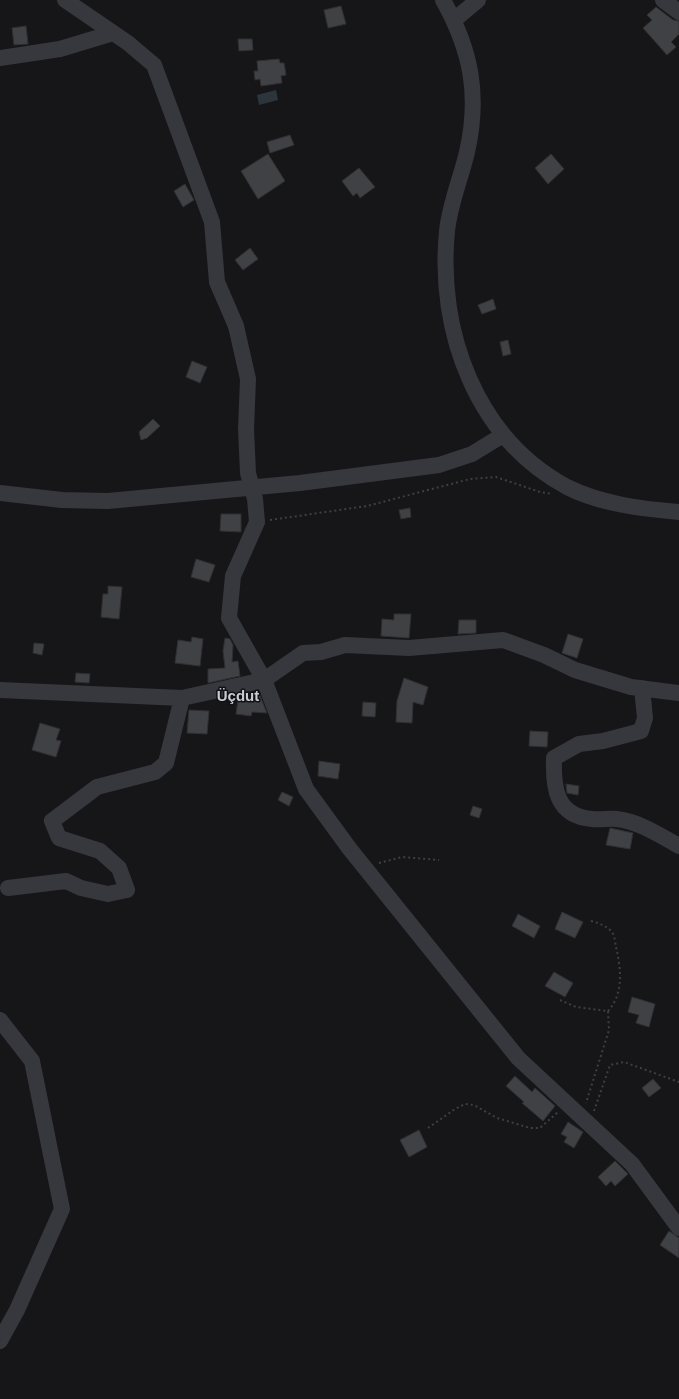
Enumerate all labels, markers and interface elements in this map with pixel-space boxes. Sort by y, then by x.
district label: Üçdut [217,687,259,704]

